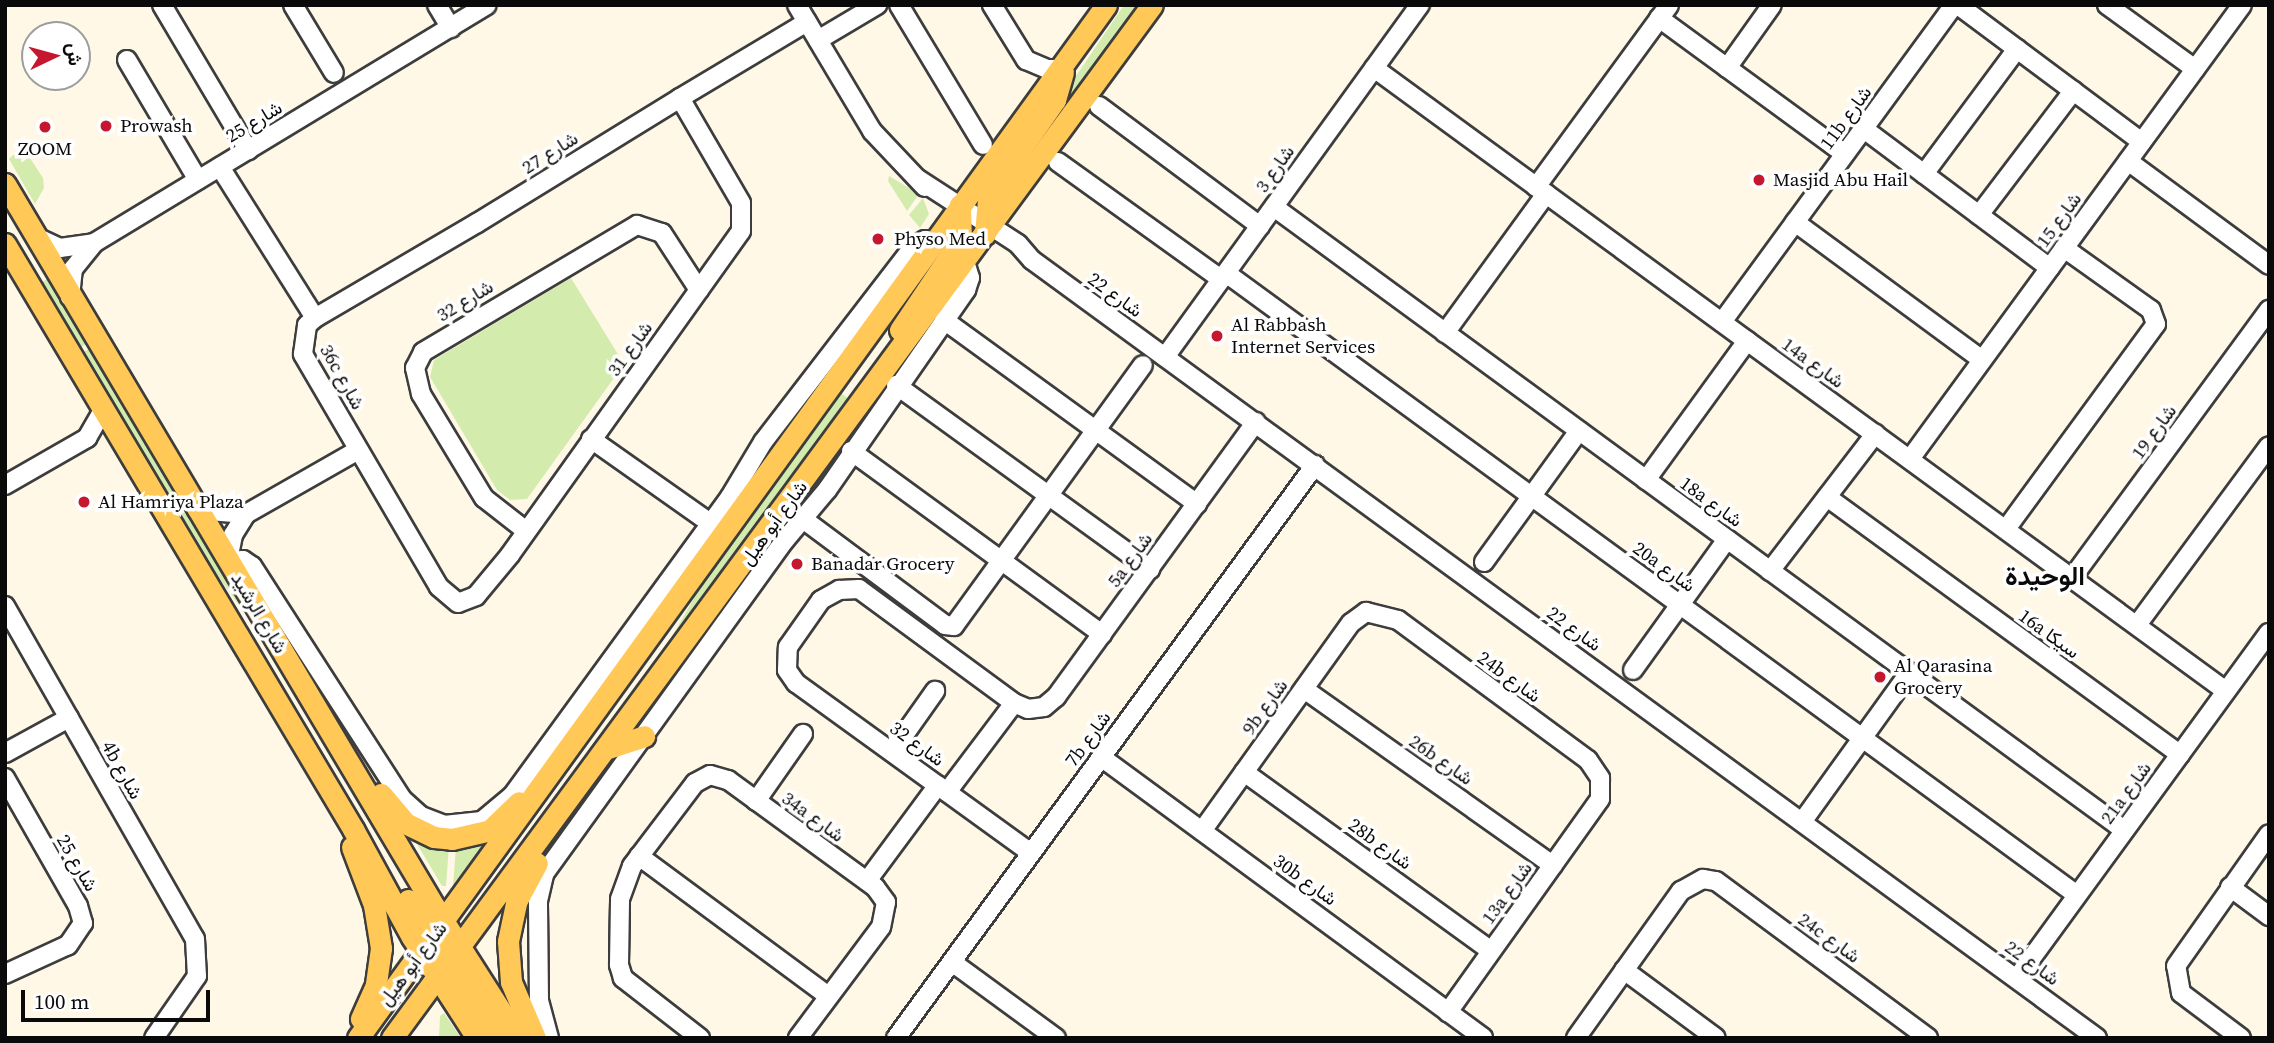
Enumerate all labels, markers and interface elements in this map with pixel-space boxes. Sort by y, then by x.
north arrow [21,21,91,91]
text: ش [61,42,89,67]
street label: 11b شارع [1815,82,1877,154]
street label: شارع 25 [222,96,286,148]
place label: Prowash [120,115,193,137]
marker: Prowash [98,118,114,134]
marker: ZOOM [37,119,53,135]
street label: شارع 27 [518,127,582,179]
place label: ZOOM [18,138,72,160]
street label: شارع 3 [1251,141,1299,197]
place label: Masjid Abu Hail [1773,169,1908,191]
marker: Masjid Abu Hail [1751,172,1767,188]
street label: شارع 15 [2032,188,2086,252]
place label: Physo Med [894,228,986,250]
marker: Physo Med [868,229,888,249]
street label: شارع 22 [1083,268,1147,322]
street label: شارع 32 [433,275,497,327]
place label: Al Rabbash Internet Services [1231,314,1375,358]
street label: شارع 31 [603,317,657,381]
marker: Al Rabbash Internet Services [1209,328,1225,344]
street label: 14a شارع [1777,333,1849,393]
street label: 36c شارع [315,340,369,414]
street label: شارع 19 [2127,400,2181,464]
street label: 18a شارع [1675,472,1747,532]
street label: شارع أبو هيل [736,476,812,570]
place label: Al Hamriya Plaza [98,491,244,513]
marker: Al Hamriya Plaza [76,494,92,510]
street label: 5a شارع [1103,528,1157,592]
street label: 20a شارع [1628,537,1700,597]
place label: Banadar Grocery [811,553,954,575]
marker: Banadar Grocery [789,556,805,572]
district label: الوحيدة [2005,561,2085,593]
street label: شارع الرشيد [226,568,292,658]
street label: شارع 22 [1542,602,1606,656]
street label: 16a سيكا [2014,604,2084,664]
street label: 24b شارع [1473,646,1545,708]
place label: Al Qarasina Grocery [1894,655,1992,699]
marker: Al Qarasina Grocery [1872,669,1888,685]
street label: 9b شارع [1237,675,1293,739]
street label: 7b شارع [1060,707,1116,771]
street label: شارع 32 [885,717,949,771]
street label: 26b شارع [1405,730,1477,790]
street label: 4b شارع [97,737,147,803]
street label: 21a شارع [2096,757,2156,829]
street label: 34a شارع [777,787,849,847]
street label: 28b شارع [1344,813,1416,875]
street label: شارع 25 [52,831,102,895]
street label: 30b شارع [1269,849,1341,911]
street label: 13a شارع [1477,857,1537,929]
street label: 24c شارع [1794,908,1864,968]
street label: شارع أبو هيل [374,918,452,1010]
street label: شارع 22 [2000,936,2064,990]
scale bar [24,976,214,1020]
text: 100 m [34,987,89,1016]

